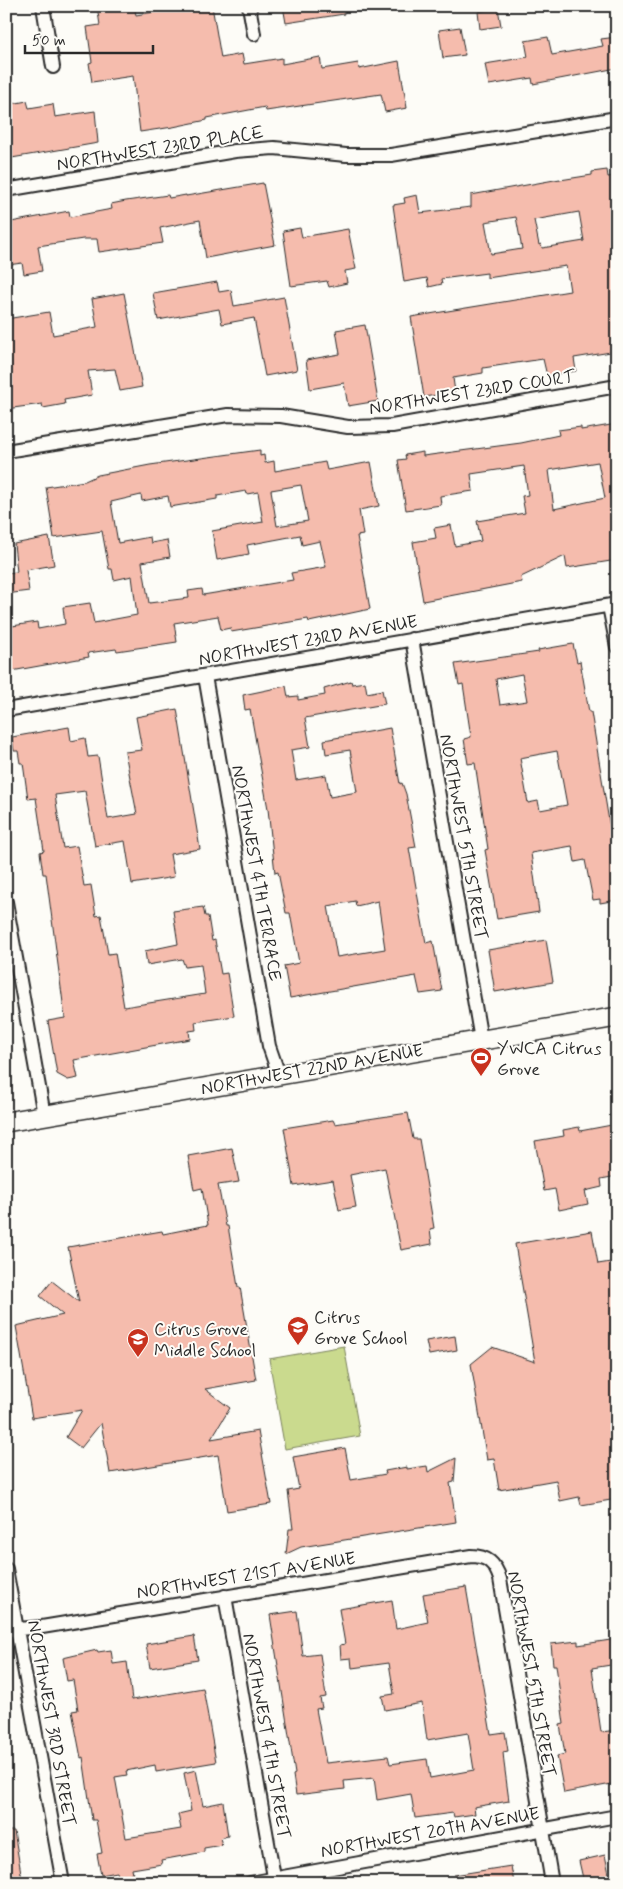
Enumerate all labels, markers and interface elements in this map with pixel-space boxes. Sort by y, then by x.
scale bar [25,22,152,54]
text: 50 m [32,31,66,51]
street label: NORTHWEST 23RD PLACE [55,121,266,177]
street label: NORTHWEST 23RD COURT [367,365,578,421]
street label: NORTHWEST 23RD AVENUE [197,610,420,672]
street label: NORTHWEST 5TH STREET [433,732,493,942]
street label: NORTHWEST 4TH TERRACE [225,763,287,983]
place label: YWCA Citrus Grove [497,1037,602,1082]
street label: NORTHWEST 22ND AVENUE [199,1039,425,1101]
sports icon: YWCA Citrus Grove [469,1046,493,1077]
place label: Citrus Grove School [314,1306,408,1351]
school or university icon: Citrus Grove School [286,1315,310,1346]
place label: Citrus Grove Middle School [154,1318,256,1363]
school or university icon: Citrus Grove Middle School [126,1327,150,1358]
street label: NORTHWEST 21ST AVENUE [135,1547,358,1605]
street label: NORTHWEST 5TH STREET [501,1569,561,1779]
street label: NORTHWEST 3RD STREET [21,1618,81,1828]
street label: NORTHWEST 4TH STREET [236,1632,296,1841]
street label: NORTHWEST 20TH AVENUE [319,1802,542,1864]

